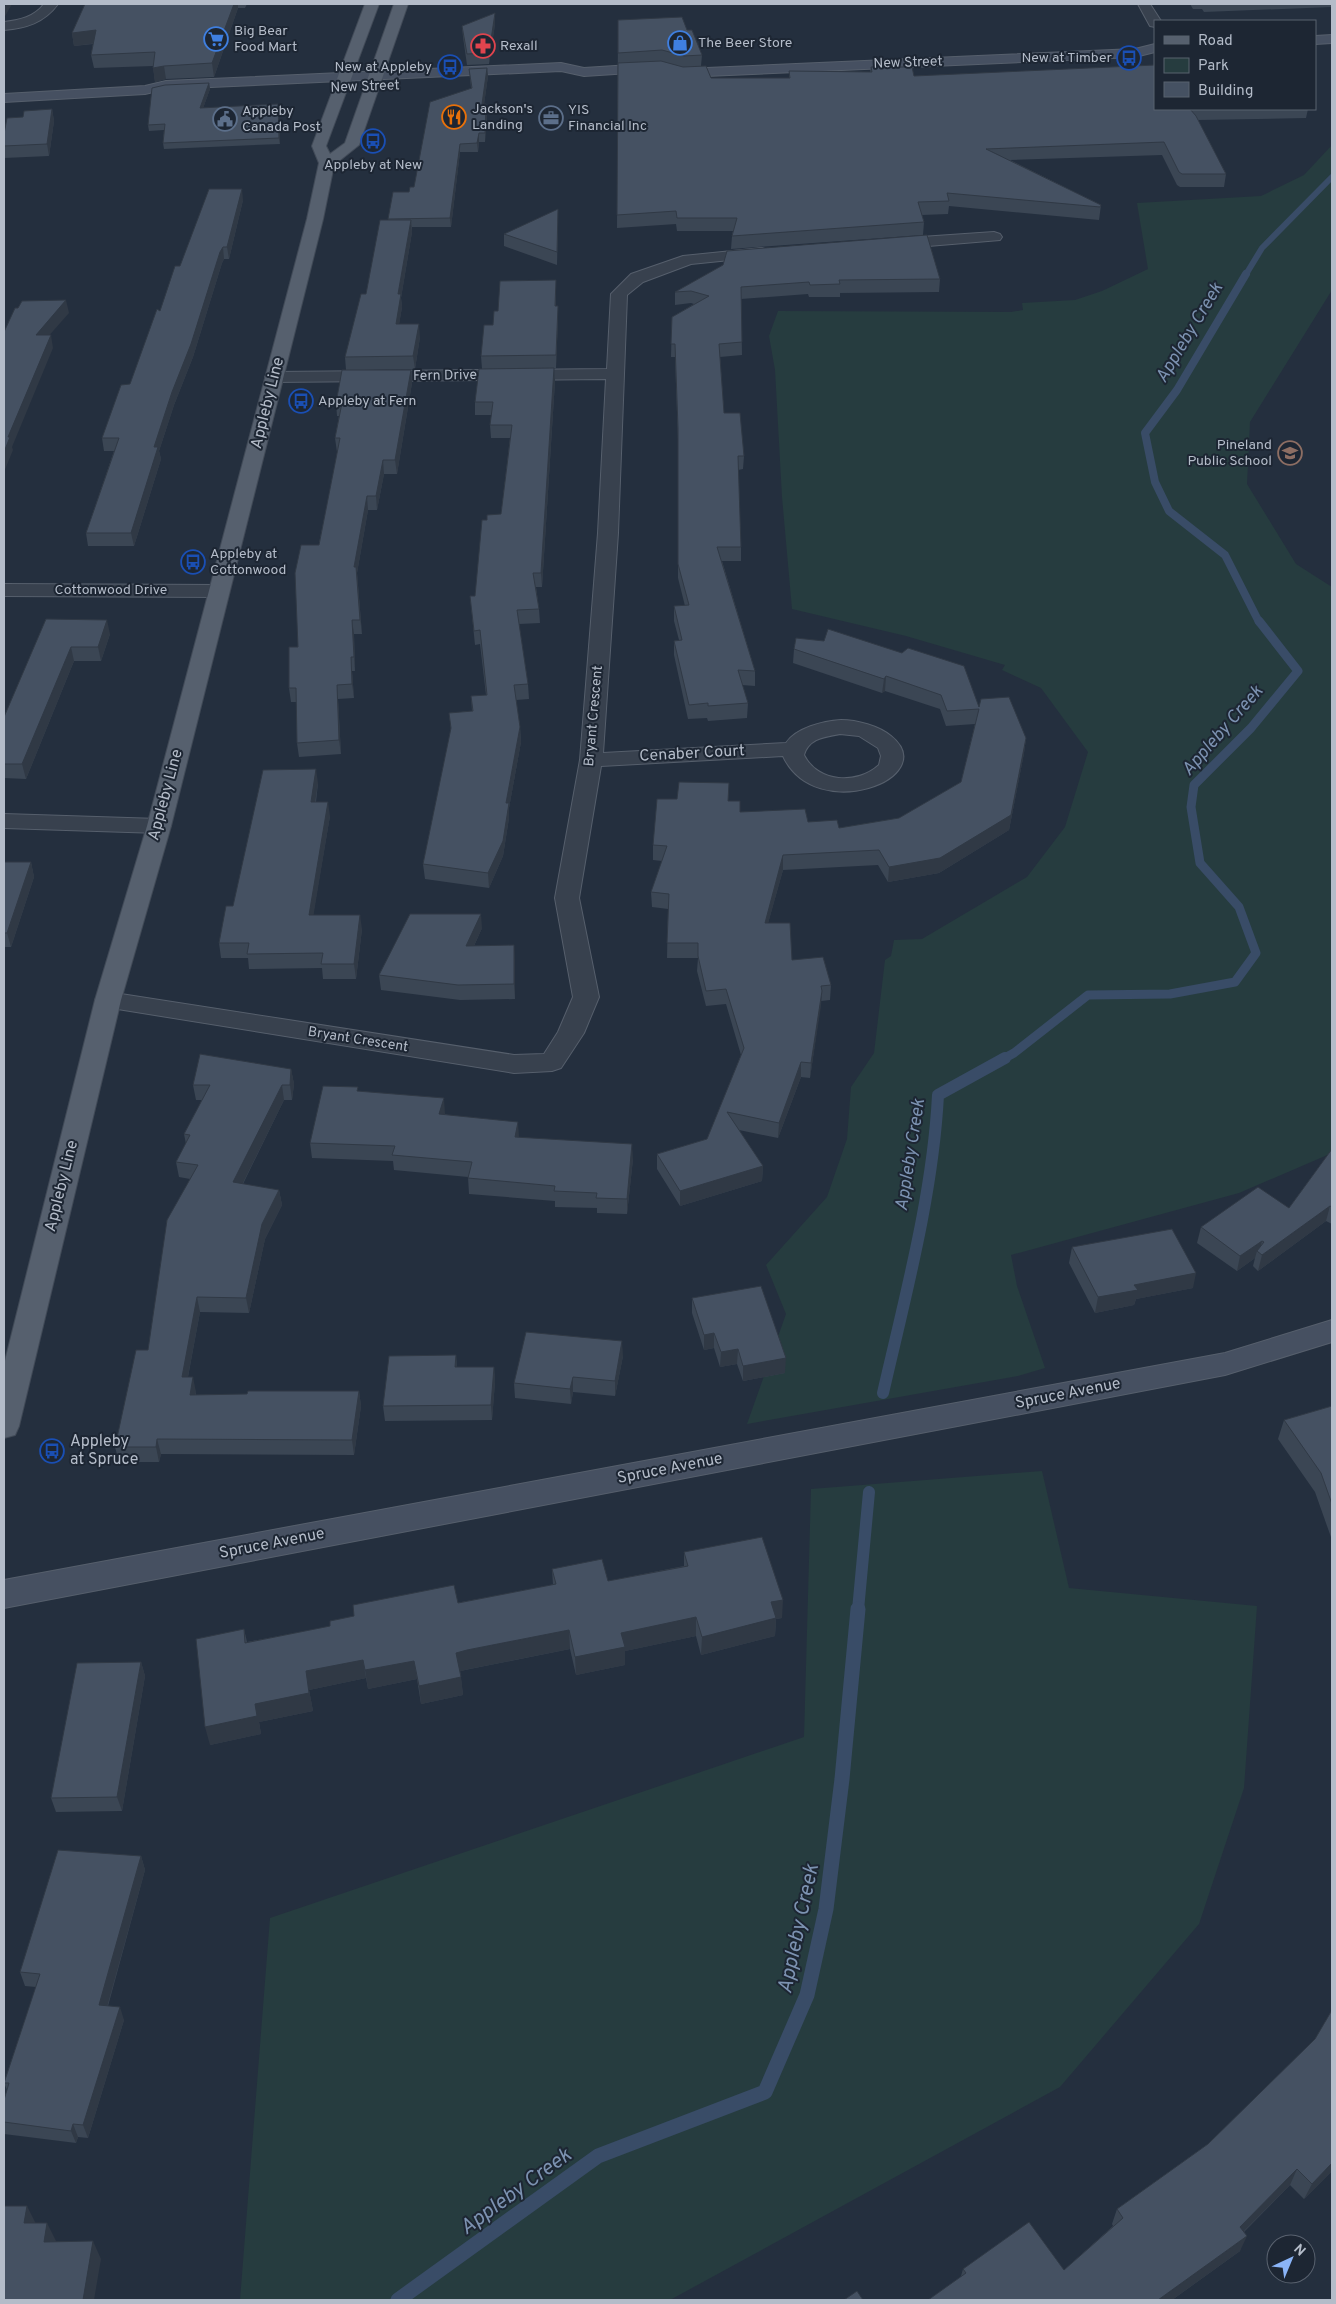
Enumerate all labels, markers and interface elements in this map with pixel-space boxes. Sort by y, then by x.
legend [1154,20,1316,110]
place label: Big Bear Food Mart [234,23,297,56]
supermarket icon: Big Bear Food Mart [203,26,229,52]
shop icon: The Beer Store [667,30,693,56]
text: Road [1198,32,1233,51]
pharmacy icon: Rexall [470,33,496,59]
place label: The Beer Store [698,35,792,52]
place label: Rexall [500,38,538,55]
bus stop icon: New at Timber [1116,45,1142,71]
place label: New at Timber [1021,50,1113,67]
street label: New Street [873,53,943,73]
bus stop icon: New at Appleby [437,54,463,80]
text: Park [1198,57,1229,76]
place label: New at Appleby [335,59,432,76]
street label: New Street [330,77,400,97]
text: Building [1198,82,1253,101]
place label: Jackson's Landing [472,101,533,134]
place label: YIS Financial Inc [568,102,647,135]
place label: Appleby Canada Post [242,103,321,136]
restaurant icon: Jackson's Landing [441,104,467,130]
office icon: YIS Financial Inc [538,105,564,131]
public building icon: Appleby Canada Post [212,106,238,132]
bus stop icon: Appleby at New [360,128,386,154]
place label: Appleby at New [324,157,422,174]
water label: Appleby Creek [1151,278,1229,387]
street label: Appleby Line [247,355,289,451]
street label: Fern Drive [413,367,477,385]
bus stop icon: Appleby at Fern [288,388,314,414]
place label: Appleby at Fern [318,393,416,410]
place label: Pineland Public School [1187,437,1272,470]
school or university icon: Pineland Public School [1277,440,1303,466]
place label: Appleby at Cottonwood [210,546,286,579]
bus stop icon: Appleby at Cottonwood [180,549,206,575]
street label: Cottonwood Drive [55,582,167,599]
street label: Bryant Crescent [581,665,607,767]
water label: Appleby Creek [1177,680,1269,781]
street label: Cenaber Court [639,741,745,767]
street label: Appleby Line [144,747,188,843]
street label: Bryant Crescent [307,1024,409,1056]
water label: Appleby Creek [891,1096,931,1213]
street label: Appleby Line [41,1138,83,1234]
street label: Spruce Avenue [1014,1374,1122,1414]
place label: Appleby at Spruce [70,1432,138,1470]
bus stop icon: Appleby at Spruce [39,1438,65,1464]
street label: Spruce Avenue [616,1449,724,1489]
street label: Spruce Avenue [218,1524,326,1564]
water label: Appleby Creek [772,1861,826,1996]
water label: Appleby Creek [455,2142,578,2242]
north arrow [1266,2234,1316,2284]
text: N [1289,2241,1309,2260]

